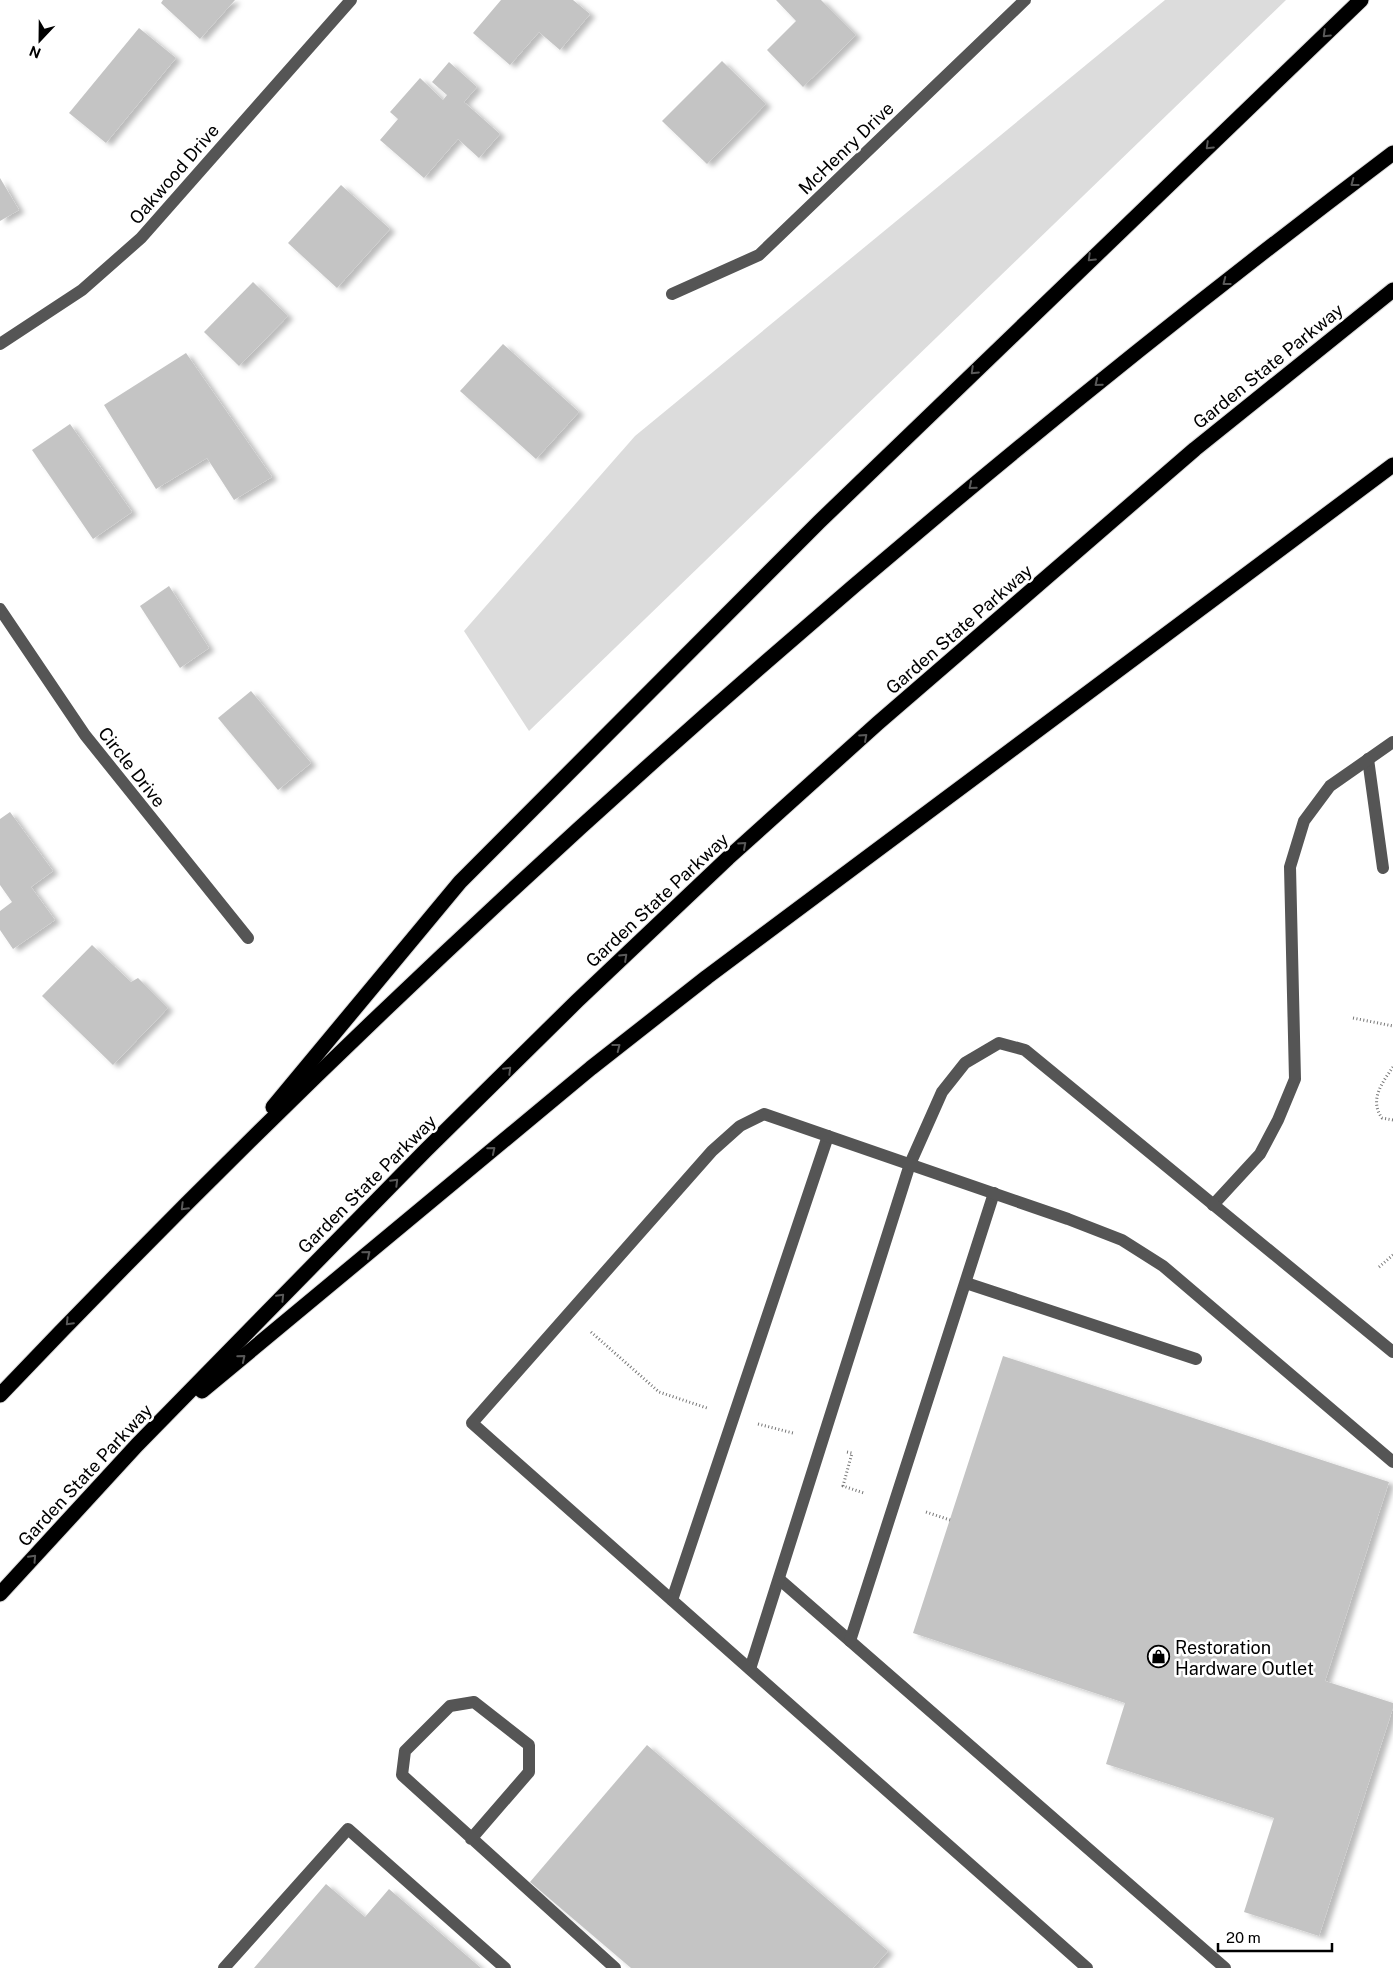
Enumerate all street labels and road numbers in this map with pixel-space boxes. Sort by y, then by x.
street label: McHenry Drive [794,97,898,199]
street label: Oakwood Drive [125,120,223,228]
street label: Garden State Parkway [1189,299,1348,433]
street label: Garden State Parkway [882,560,1037,698]
street label: Circle Drive [94,723,170,811]
street label: Garden State Parkway [581,828,733,971]
street label: Garden State Parkway [293,1110,441,1258]
street label: Garden State Parkway [14,1399,157,1551]

